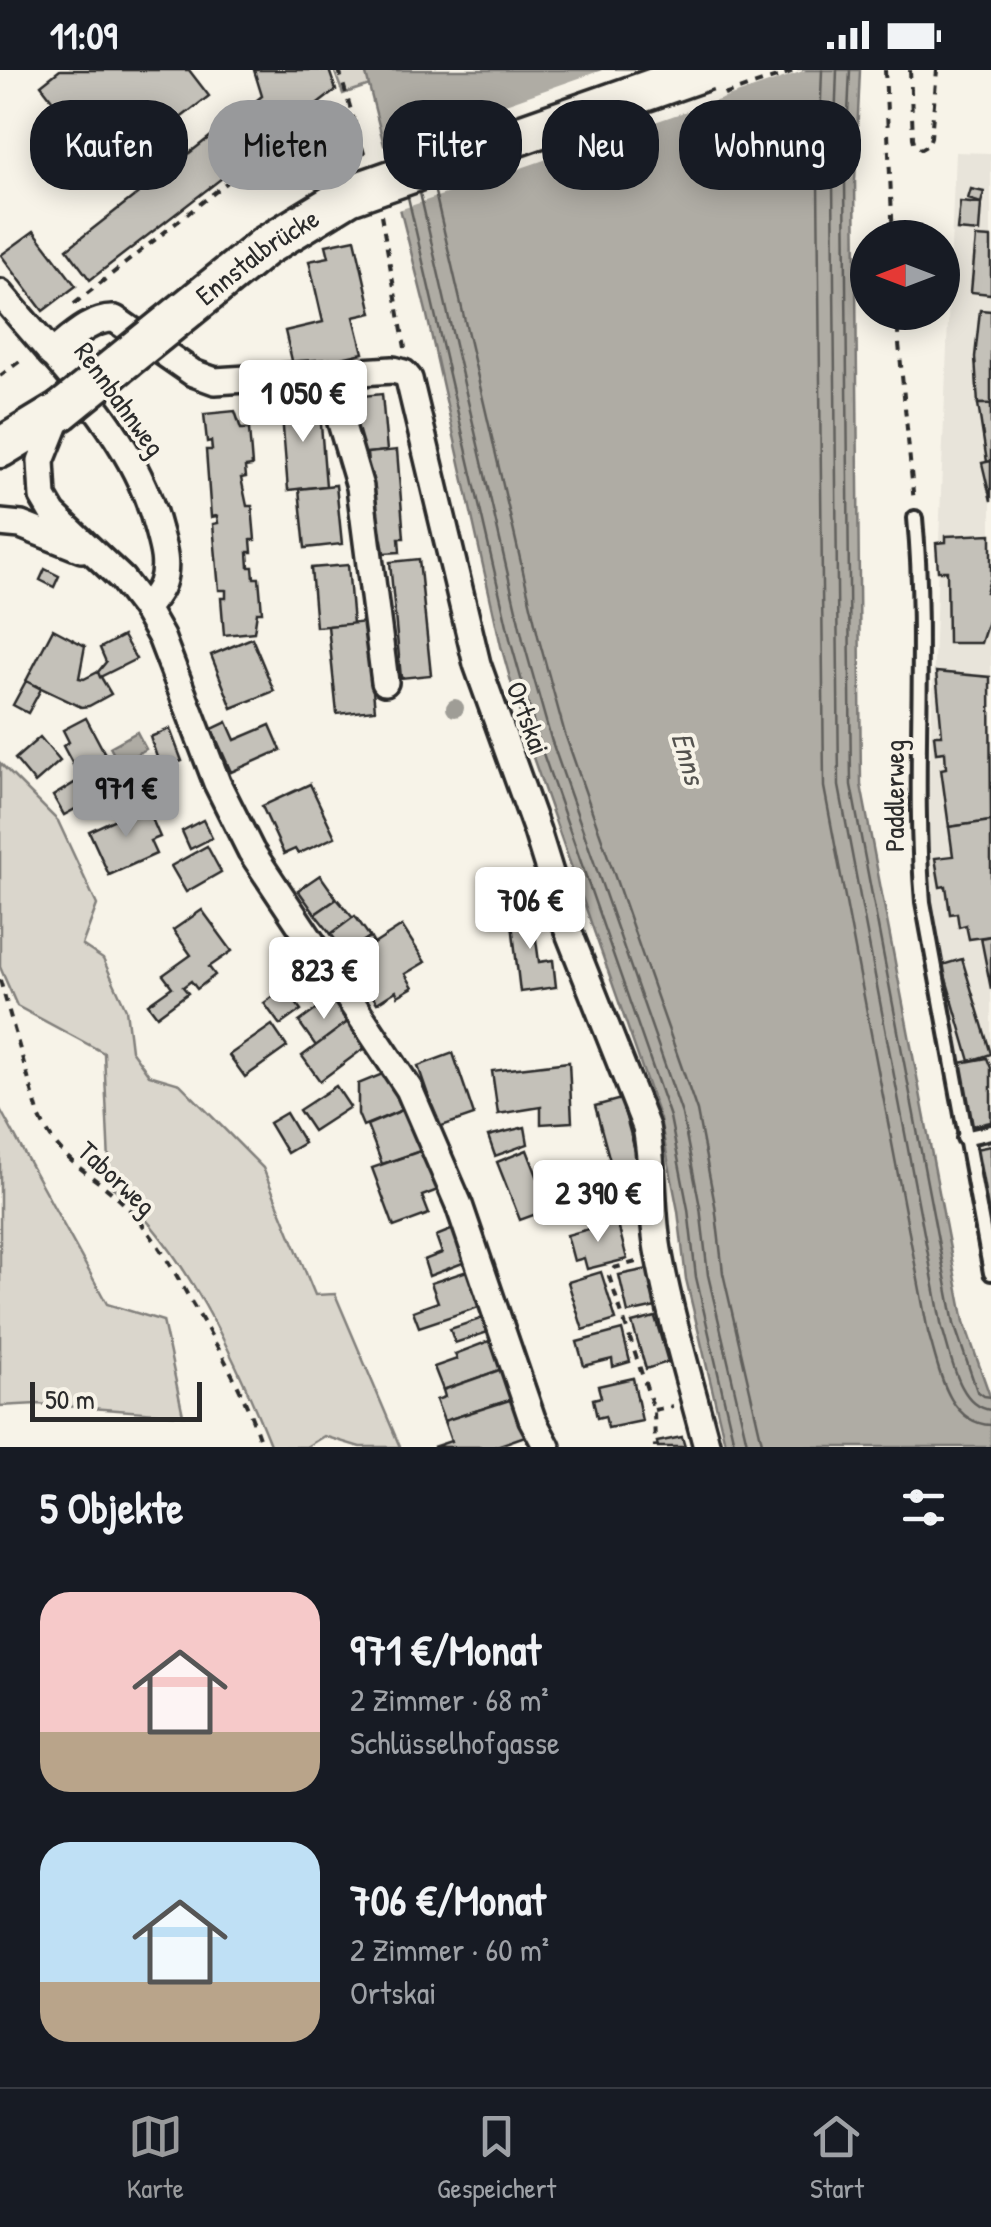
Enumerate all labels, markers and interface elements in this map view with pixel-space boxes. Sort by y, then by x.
text: 11:09 [50,9,117,61]
chip: Kaufen [30,100,188,190]
chip: Mieten [208,100,363,190]
chip: Filter [383,100,522,190]
chip: Neu [542,100,659,190]
chip: Wohnung [679,100,861,190]
street label: Ennstalbrücke [188,199,326,314]
north arrow [850,220,960,330]
map controls [850,220,960,330]
street label: Rennbahnweg [66,334,174,464]
pin: 1 050 € [211,360,395,445]
text: 1 050 € [261,371,345,414]
street label: Ortskai [497,676,559,760]
water label: Enns [663,728,716,791]
street label: Paddlerweg [875,740,913,852]
pin: 971 € [56,755,196,840]
text: 971 € [95,766,157,809]
pin: 706 € [460,867,600,952]
text: 706 € [497,878,563,921]
pin: 823 € [254,937,394,1022]
text: 823 € [291,948,357,991]
street label: Taborweg [70,1132,164,1224]
pin: 2 390 € [506,1160,690,1245]
text: 2 390 € [555,1171,641,1214]
scale bar [30,1377,202,1422]
text: 50 m [45,1380,95,1418]
text: 5 Objekte [40,1479,183,1536]
icon: filters [896,1480,951,1535]
text: 971 €/Monat [350,1621,541,1678]
icon: home [120,1632,240,1752]
text: 2 Zimmer · 68 m² [350,1678,549,1721]
text: Schlüsselhofgasse [350,1721,560,1764]
text: 706 €/Monat [350,1871,546,1928]
icon: home [120,1882,240,2002]
text: 2 Zimmer · 60 m² [350,1928,549,1971]
text: Ortskai [350,1971,436,2014]
tab: Karte [127,2109,184,2207]
tab: Gespeichert [437,2109,556,2207]
tab: Start [809,2109,864,2207]

